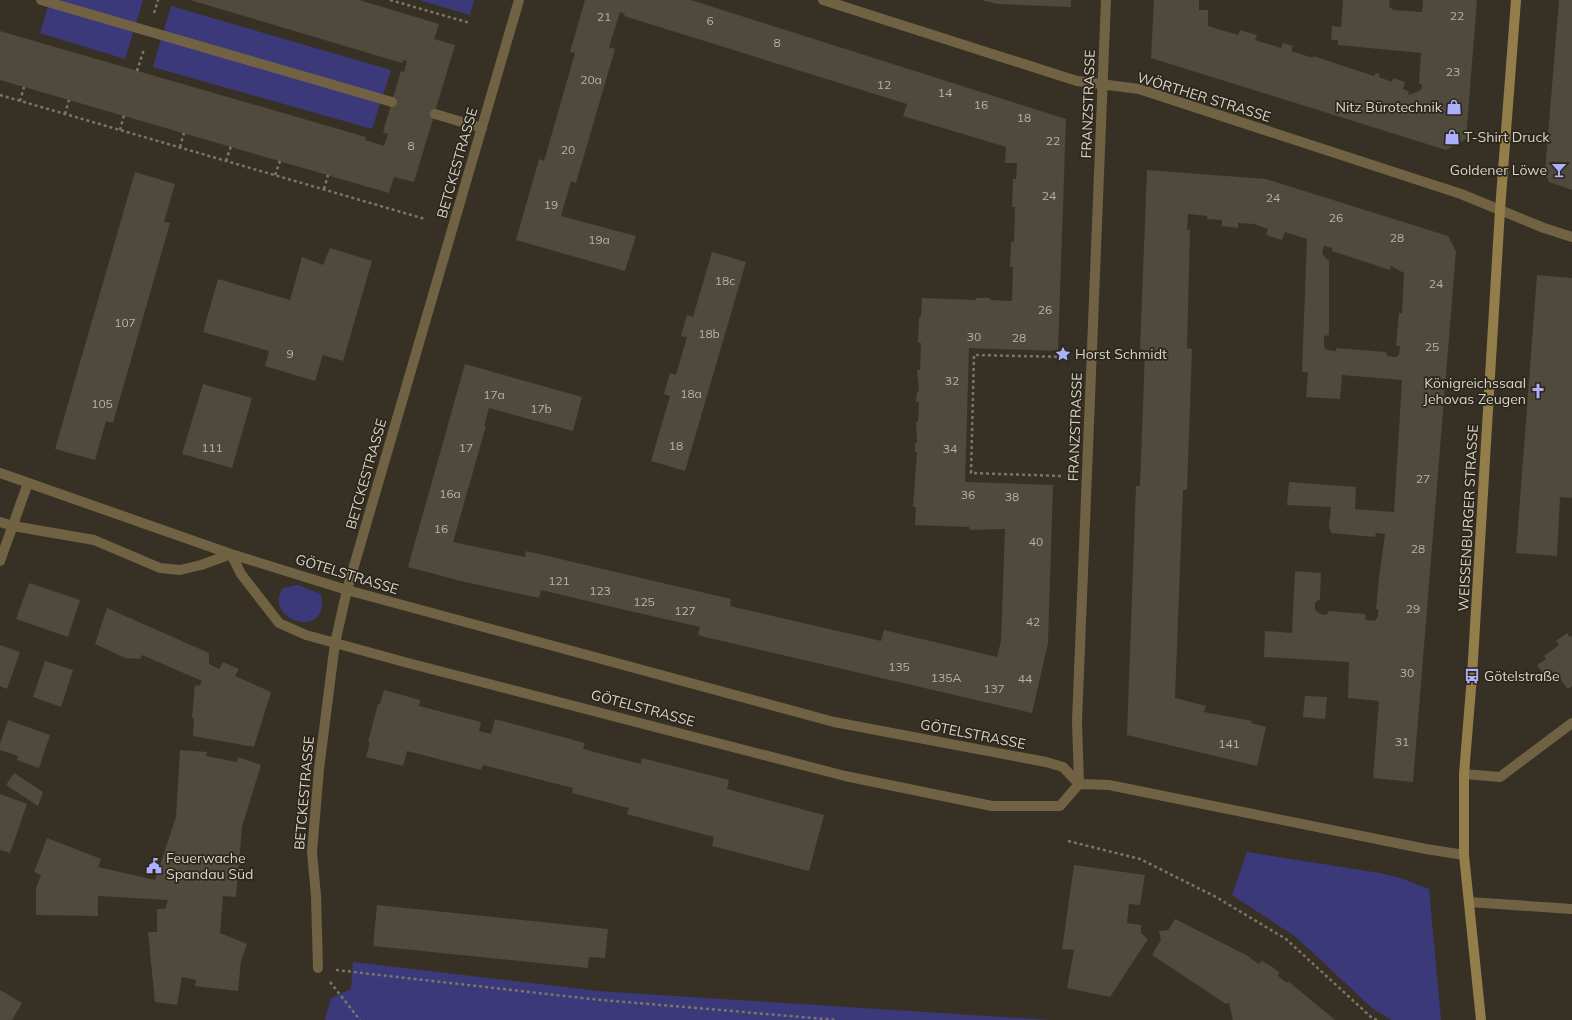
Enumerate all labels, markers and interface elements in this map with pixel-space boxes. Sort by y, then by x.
house number: 22 [1450,8,1464,23]
house number: 21 [597,9,611,24]
house number: 6 [706,13,714,28]
house number: 8 [773,35,781,50]
street label: FRANZSTRASSE [1077,49,1099,159]
house number: 23 [1446,64,1460,79]
street label: WÖRTHER STRASSE [1135,68,1273,126]
house number: 20a [580,72,602,87]
house number: 12 [877,77,891,92]
house number: 14 [938,85,952,100]
house number: 16 [974,97,988,112]
place label: Nitz Bürotechnik [1336,98,1443,116]
shop icon: Nitz Bürotechnik [1445,98,1463,116]
street label: BETCKESTRASSE [433,106,481,220]
house number: 18 [1017,110,1031,125]
shop icon: T-Shirt Druck [1443,128,1461,146]
place label: T-Shirt Druck [1464,128,1550,146]
house number: 22 [1046,133,1060,148]
house number: 8 [407,138,415,153]
house number: 20 [561,142,575,157]
place label: Goldener Löwe [1450,161,1547,179]
bar icon: Goldener Löwe [1550,161,1568,179]
house number: 24 [1042,188,1056,203]
house number: 24 [1266,190,1280,205]
house number: 19 [544,197,558,212]
house number: 26 [1329,210,1343,225]
house number: 28 [1390,230,1404,245]
house number: 19a [588,232,610,247]
house number: 18c [715,273,735,288]
house number: 24 [1429,276,1443,291]
house number: 26 [1038,302,1052,317]
house number: 107 [114,315,136,330]
house number: 18b [698,326,720,341]
house number: 30 [967,329,981,344]
house number: 28 [1012,330,1026,345]
house number: 25 [1425,339,1439,354]
place icon: Horst Schmidt [1054,345,1072,363]
place label: Horst Schmidt [1075,345,1167,363]
house number: 9 [286,346,294,361]
street label: FRANZSTRASSE [1064,372,1086,482]
house number: 32 [945,373,959,388]
place label: Königreichssaal Jehovas Zeugen [1423,374,1526,408]
church icon: Königreichssaal Jehovas Zeugen [1529,382,1547,400]
house number: 18a [680,386,702,401]
house number: 17a [483,387,505,402]
house number: 105 [91,396,113,411]
house number: 17b [530,401,552,416]
street label: BETCKESTRASSE [342,417,390,531]
street label: WEISSENBURGER STRASSE [1454,424,1482,612]
house number: 18 [669,438,683,453]
house number: 111 [201,440,223,455]
house number: 17 [459,440,473,455]
house number: 34 [943,441,957,456]
house number: 27 [1416,471,1430,486]
house number: 16a [439,486,461,501]
house number: 36 [961,487,975,502]
house number: 38 [1005,489,1019,504]
house number: 16 [434,521,448,536]
house number: 40 [1029,534,1043,549]
house number: 28 [1411,541,1425,556]
street label: GÖTELSTRASSE [293,550,401,598]
house number: 121 [548,573,570,588]
house number: 123 [589,583,611,598]
house number: 125 [633,594,655,609]
house number: 29 [1406,601,1420,616]
house number: 127 [674,603,696,618]
house number: 42 [1026,614,1040,629]
house number: 135 [888,659,910,674]
house number: 30 [1400,665,1414,680]
bus stop icon: Götelstraße [1463,667,1481,685]
place label: Götelstraße [1484,667,1560,685]
house number: 135A [931,670,961,685]
house number: 44 [1018,671,1032,686]
house number: 137 [983,681,1005,696]
street label: GÖTELSTRASSE [589,685,697,731]
street label: GÖTELSTRASSE [919,715,1027,753]
house number: 31 [1395,734,1409,749]
street label: BETCKESTRASSE [290,735,318,851]
house number: 141 [1218,736,1240,751]
place label: Feuerwache Spandau Süd [166,849,253,883]
public building icon: Feuerwache Spandau Süd [145,857,163,875]

